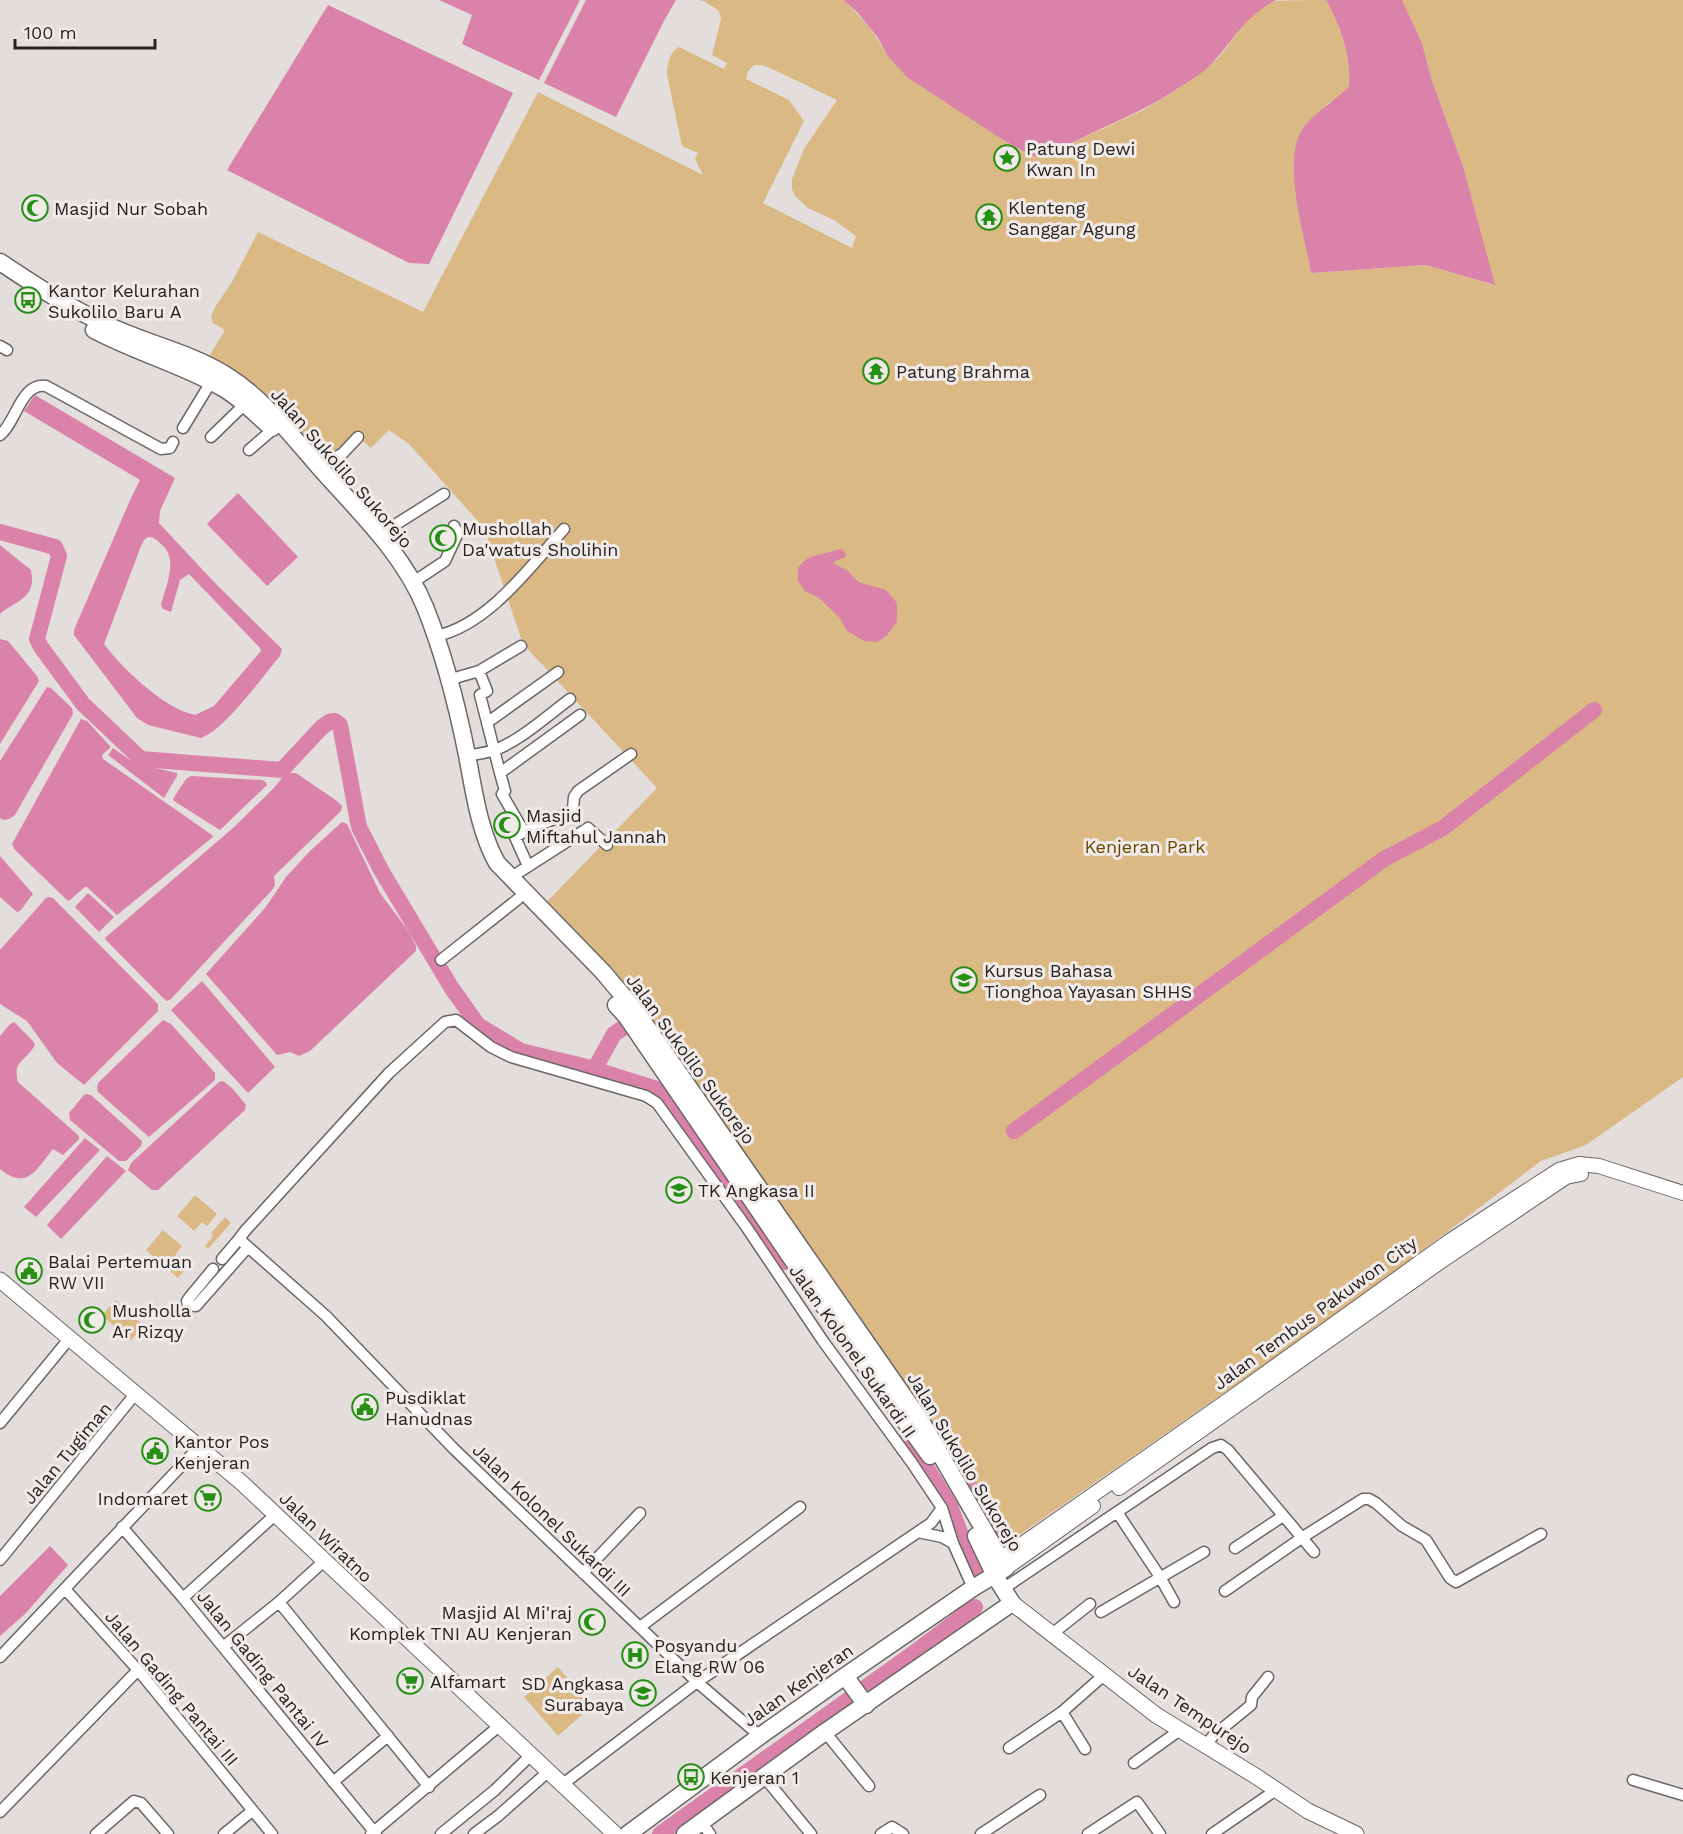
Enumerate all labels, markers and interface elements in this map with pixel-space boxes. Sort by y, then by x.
scale bar [15,12,154,50]
text: 100 m [24,22,77,43]
place label: Patung Dewi Kwan In [1026,138,1135,180]
place icon: Patung Dewi Kwan In [992,143,1022,173]
mosque icon: Masjid Nur Sobah [20,193,50,223]
place label: Klenteng Sanggar Agung [1008,197,1136,239]
place label: Masjid Nur Sobah [54,198,208,219]
temple icon: Klenteng Sanggar Agung [974,202,1004,232]
place label: Kantor Kelurahan Sukolilo Baru A [48,280,200,322]
bus stop icon: Kantor Kelurahan Sukolilo Baru A [13,285,43,315]
temple icon: Patung Brahma [861,356,891,386]
place label: Patung Brahma [896,361,1030,382]
street label: Jalan Sukolilo Sukorejo [267,384,417,552]
place label: Mushollah Da'watus Sholihin [462,518,618,560]
mosque icon: Mushollah Da'watus Sholihin [428,523,458,553]
place label: Masjid Miftahul Jannah [526,805,667,847]
mosque icon: Masjid Miftahul Jannah [492,810,522,840]
park label: Kenjeran Park [1084,836,1206,857]
place label: Kursus Bahasa Tionghoa Yayasan SHHS [984,960,1192,1002]
school or university icon: Kursus Bahasa Tionghoa Yayasan SHHS [949,965,979,995]
street label: Jalan Sukolilo Sukorejo [622,970,760,1148]
school or university icon: TK Angkasa II [664,1175,694,1205]
place label: TK Angkasa II [698,1180,815,1201]
street label: Jalan Tembus Pakuwon City [1209,1232,1421,1394]
place label: Balai Pertemuan RW VII [48,1251,192,1293]
public building icon: Balai Pertemuan RW VII [14,1256,44,1286]
street label: Jalan Kolonel Sukardi II [785,1260,921,1442]
place label: Musholla Ar Rizqy [112,1300,191,1342]
mosque icon: Musholla Ar Rizqy [77,1305,107,1335]
street label: Jalan Sukolilo Sukorejo [903,1369,1027,1555]
place label: Pusdiklat Hanudnas [385,1387,473,1429]
public building icon: Pusdiklat Hanudnas [350,1392,380,1422]
street label: Jalan Tugiman [18,1398,116,1508]
place label: Kantor Pos Kenjeran [174,1431,269,1473]
public building icon: Kantor Pos Kenjeran [140,1436,170,1466]
street label: Jalan Kolonel Sukardi III [469,1439,635,1601]
supermarket icon: Indomaret [193,1483,223,1513]
street label: Jalan Wiratno [275,1487,377,1587]
place label: Indomaret [97,1488,188,1509]
street label: Jalan Gading Pantai IV [193,1586,333,1752]
place label: Masjid Al Mi'raj Komplek TNI AU Kenjeran [349,1602,572,1644]
street label: Jalan Gading Pantai III [101,1606,243,1770]
mosque icon: Masjid Al Mi'raj Komplek TNI AU Kenjeran [577,1607,607,1637]
place label: Posyandu Elang RW 06 [654,1635,765,1677]
street label: Jalan Kenjeran [739,1639,857,1731]
hospital icon: Posyandu Elang RW 06 [620,1640,650,1670]
street label: Jalan Tempurejo [1124,1660,1256,1758]
supermarket icon: Alfamart [395,1666,425,1696]
place label: Alfamart [430,1671,506,1692]
place label: SD Angkasa Surabaya [522,1673,624,1715]
school or university icon: SD Angkasa Surabaya [628,1678,658,1708]
bus stop icon: Kenjeran 1 [676,1762,706,1792]
place label: Kenjeran 1 [710,1767,799,1788]

